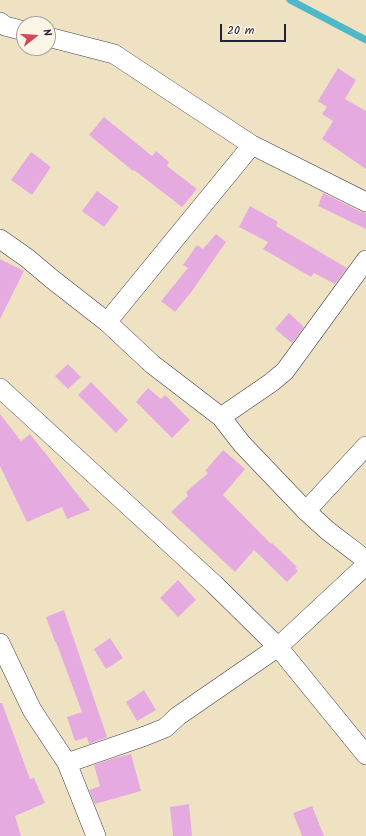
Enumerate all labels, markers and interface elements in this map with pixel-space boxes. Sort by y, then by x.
north arrow [16,16,56,56]
scale bar [222,16,288,42]
text: 20 m [227,21,254,40]
text: N [37,27,56,39]

